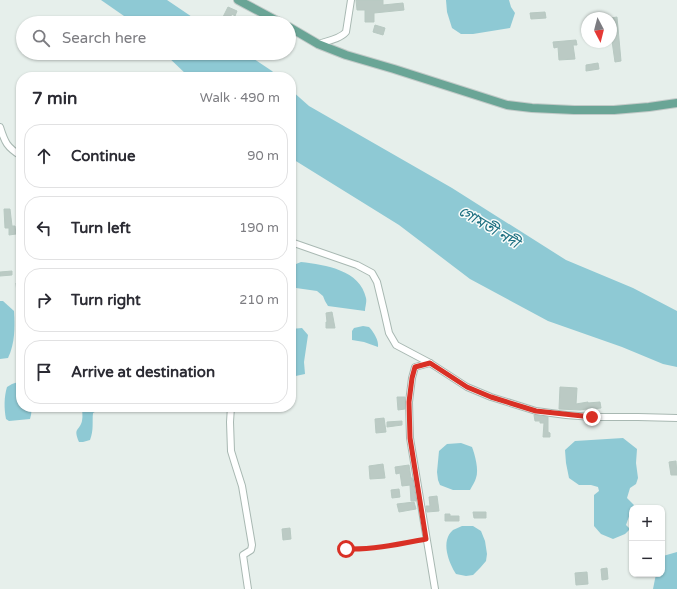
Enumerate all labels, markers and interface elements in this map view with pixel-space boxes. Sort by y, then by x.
north arrow [581,12,617,48]
search box [16,16,296,60]
icon: search [30,27,52,49]
text: Search here [62,29,146,47]
text: 7 min [32,88,77,109]
text: Walk · 490 m [200,90,280,106]
icon: ahead [33,145,55,167]
text: Continue [71,147,135,165]
text: 90 m [247,148,279,164]
water label: গোমতী নদী [455,202,525,254]
icon: left [33,217,55,239]
text: Turn left [71,219,131,237]
text: 190 m [239,220,279,236]
icon: right [33,289,55,311]
text: Turn right [71,291,141,309]
text: 210 m [239,292,279,308]
icon: arrive [33,361,55,383]
text: Arrive at destination [71,363,215,381]
route end [583,408,601,426]
map controls [629,505,665,577]
button: + [629,505,665,541]
route start [337,540,355,558]
button: − [629,541,665,577]

